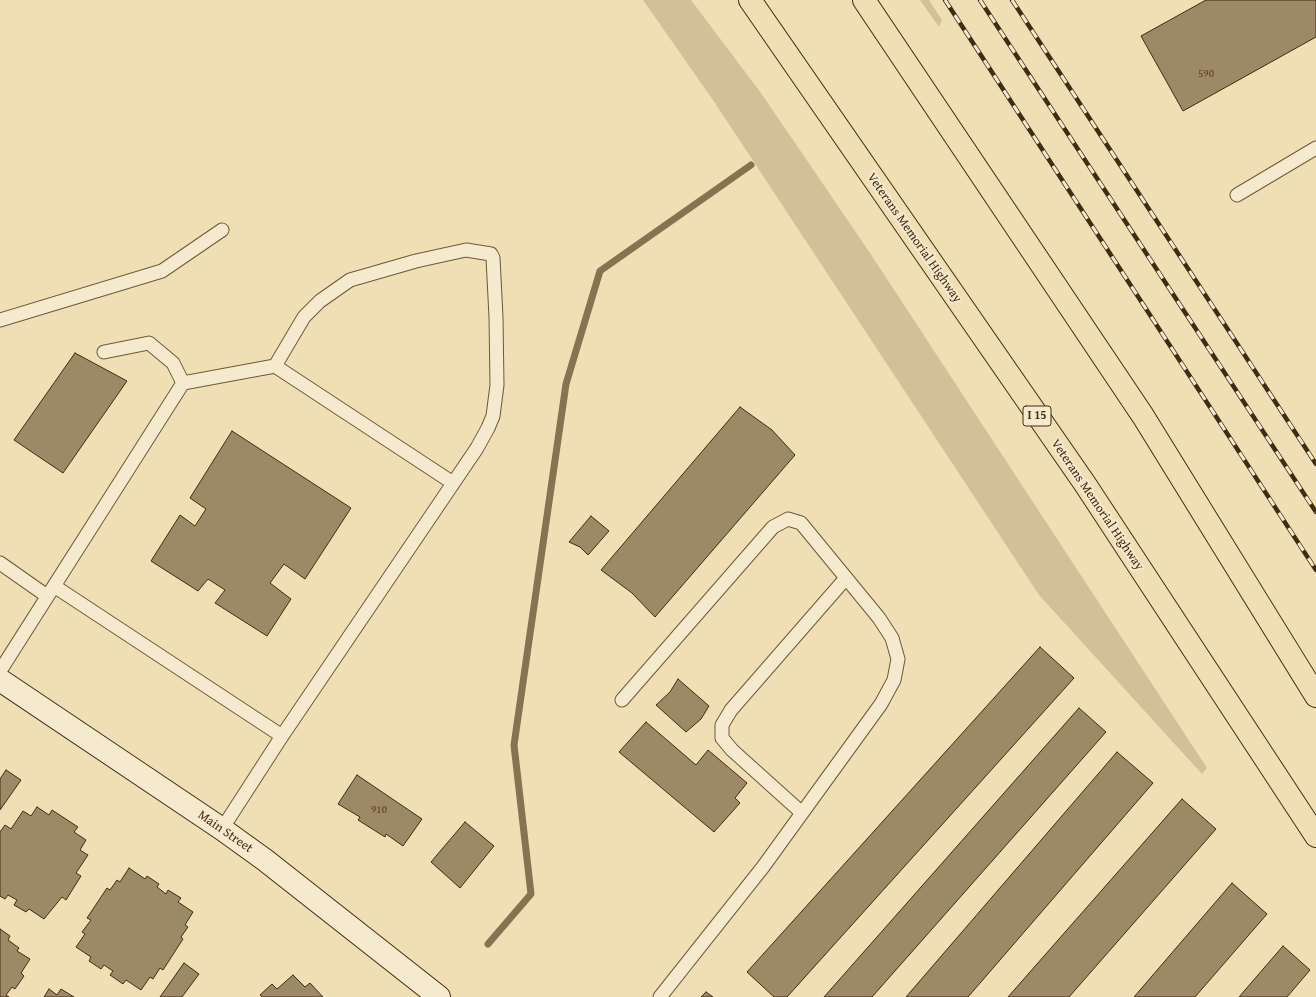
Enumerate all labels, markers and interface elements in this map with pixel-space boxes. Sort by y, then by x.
house number: 590 [1198,67,1214,81]
street label: Veterans Memorial Highway [863,170,965,306]
road number: I 15 [1023,406,1051,426]
street label: Veterans Memorial Highway [1047,437,1147,573]
house number: 910 [371,803,387,817]
street label: Main Street [195,807,255,857]

